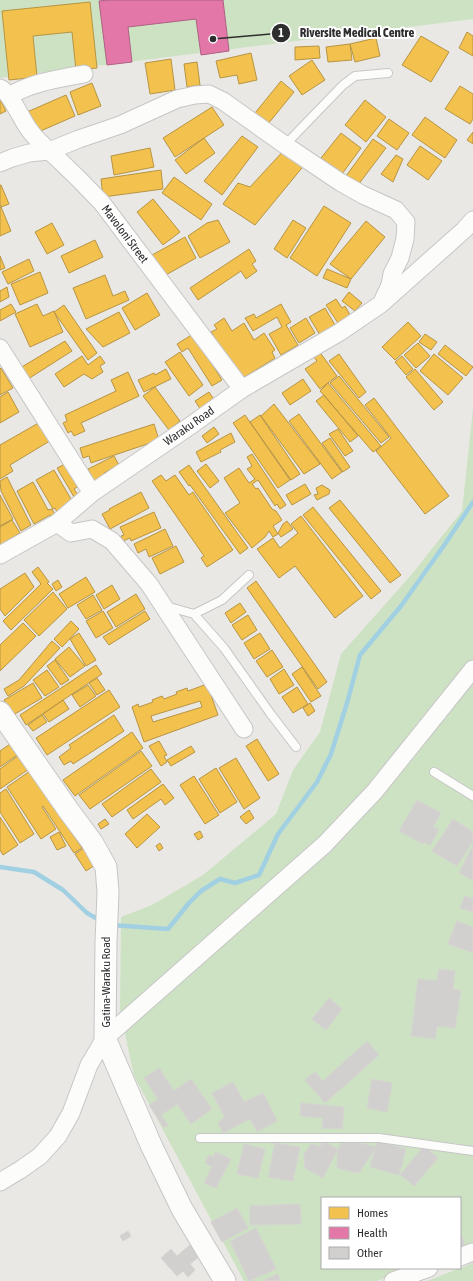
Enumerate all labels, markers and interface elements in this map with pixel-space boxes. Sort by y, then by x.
callout: Riversite Medical Centre [271,20,422,45]
text: Riversite Medical Centre [300,25,414,40]
text: 1 [278,26,284,40]
street label: Mavoloni Street [99,202,152,266]
street label: Waraku Road [161,404,217,448]
street label: Gatina-Waraku Road [99,937,113,1028]
legend [321,1197,461,1269]
text: Homes [357,1206,388,1220]
text: Health [357,1226,387,1240]
text: Other [357,1246,383,1260]

